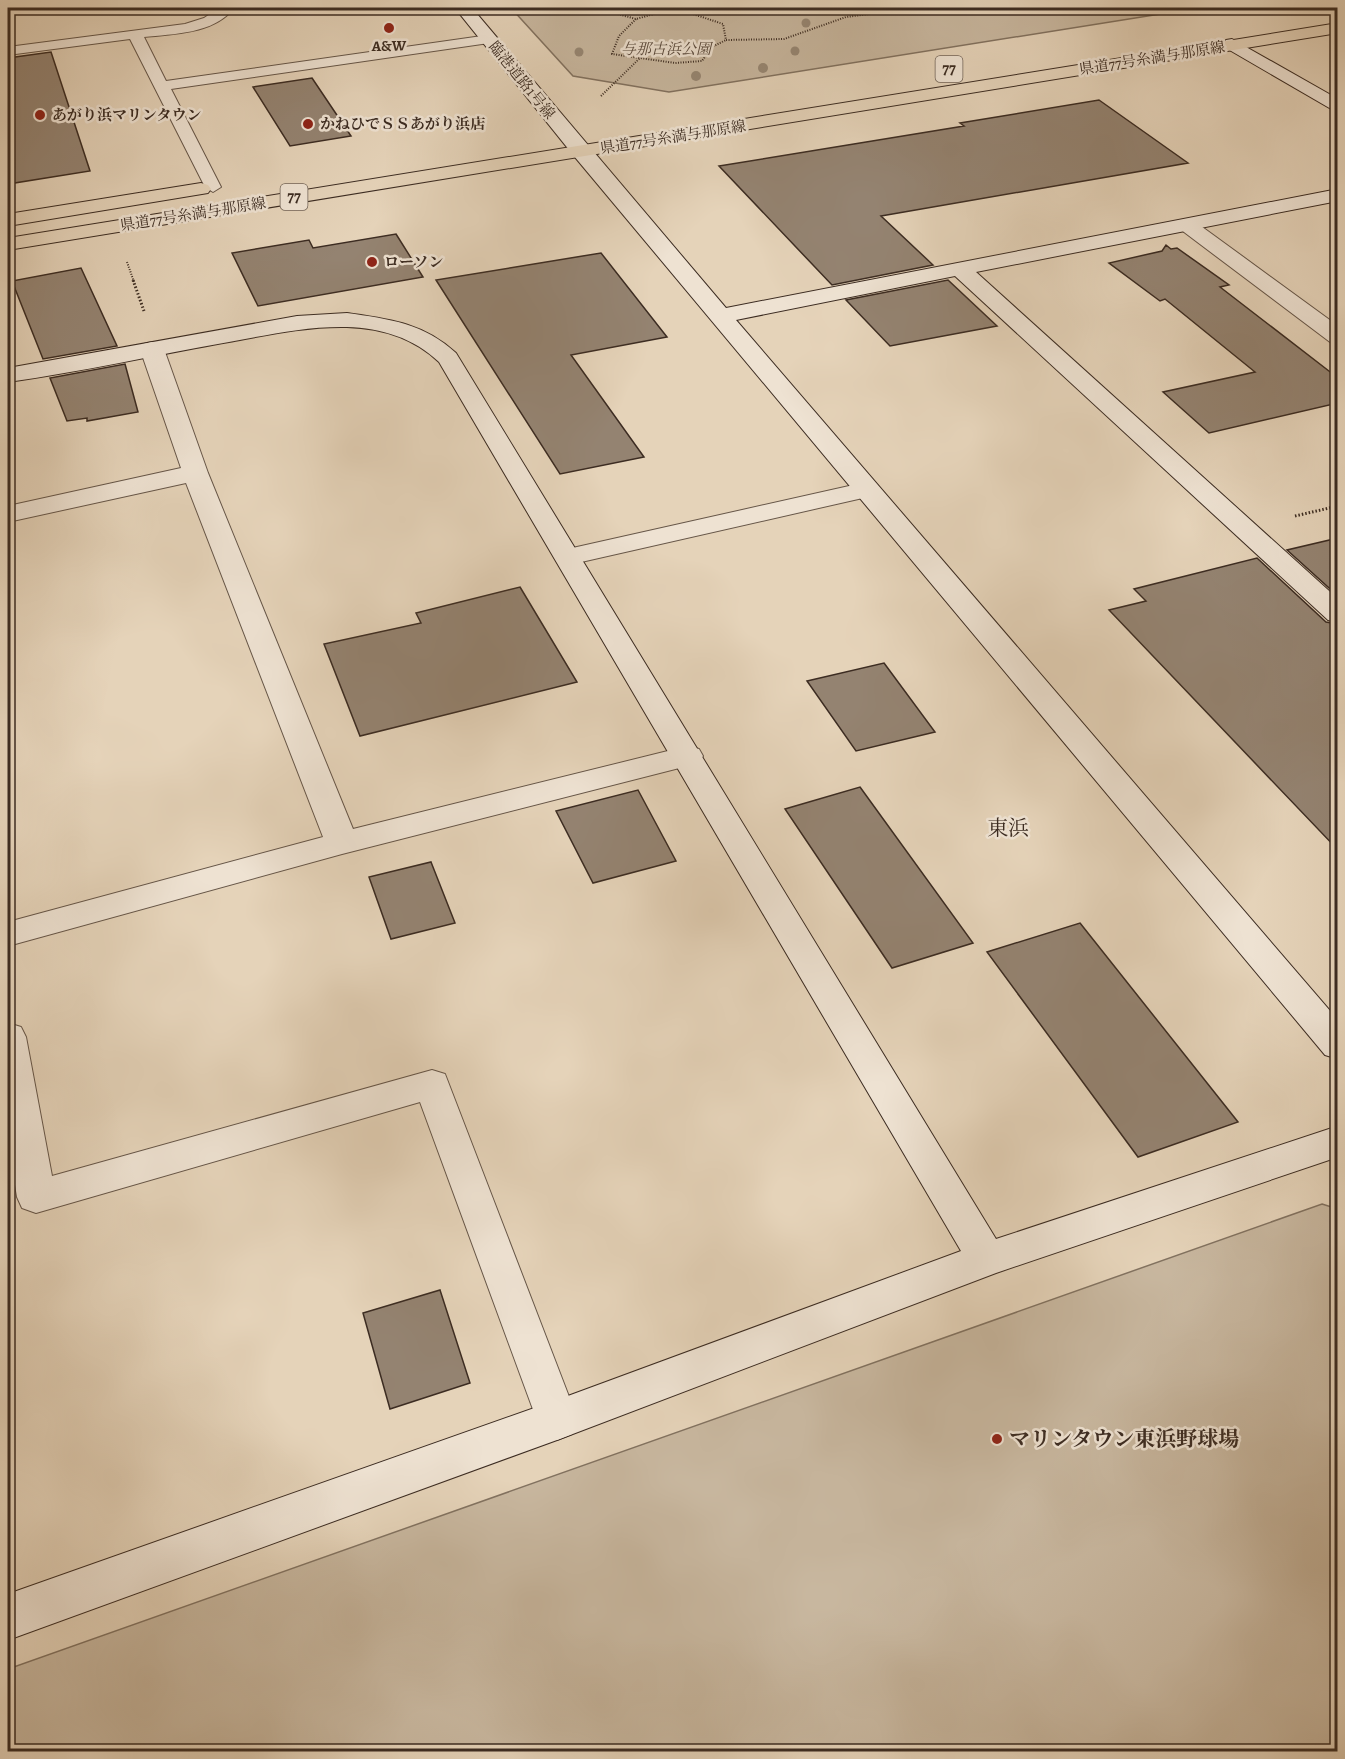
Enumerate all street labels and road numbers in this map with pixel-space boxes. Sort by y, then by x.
street label: 臨港道路1号線 [484,37,560,123]
street label: 県道77号糸満与那原線 [1078,37,1226,79]
road number: 77 [936,56,962,82]
street label: 県道77号糸満与那原線 [599,116,747,158]
road number: 77 [280,184,308,210]
street label: 県道77号糸満与那原線 [119,193,267,235]

